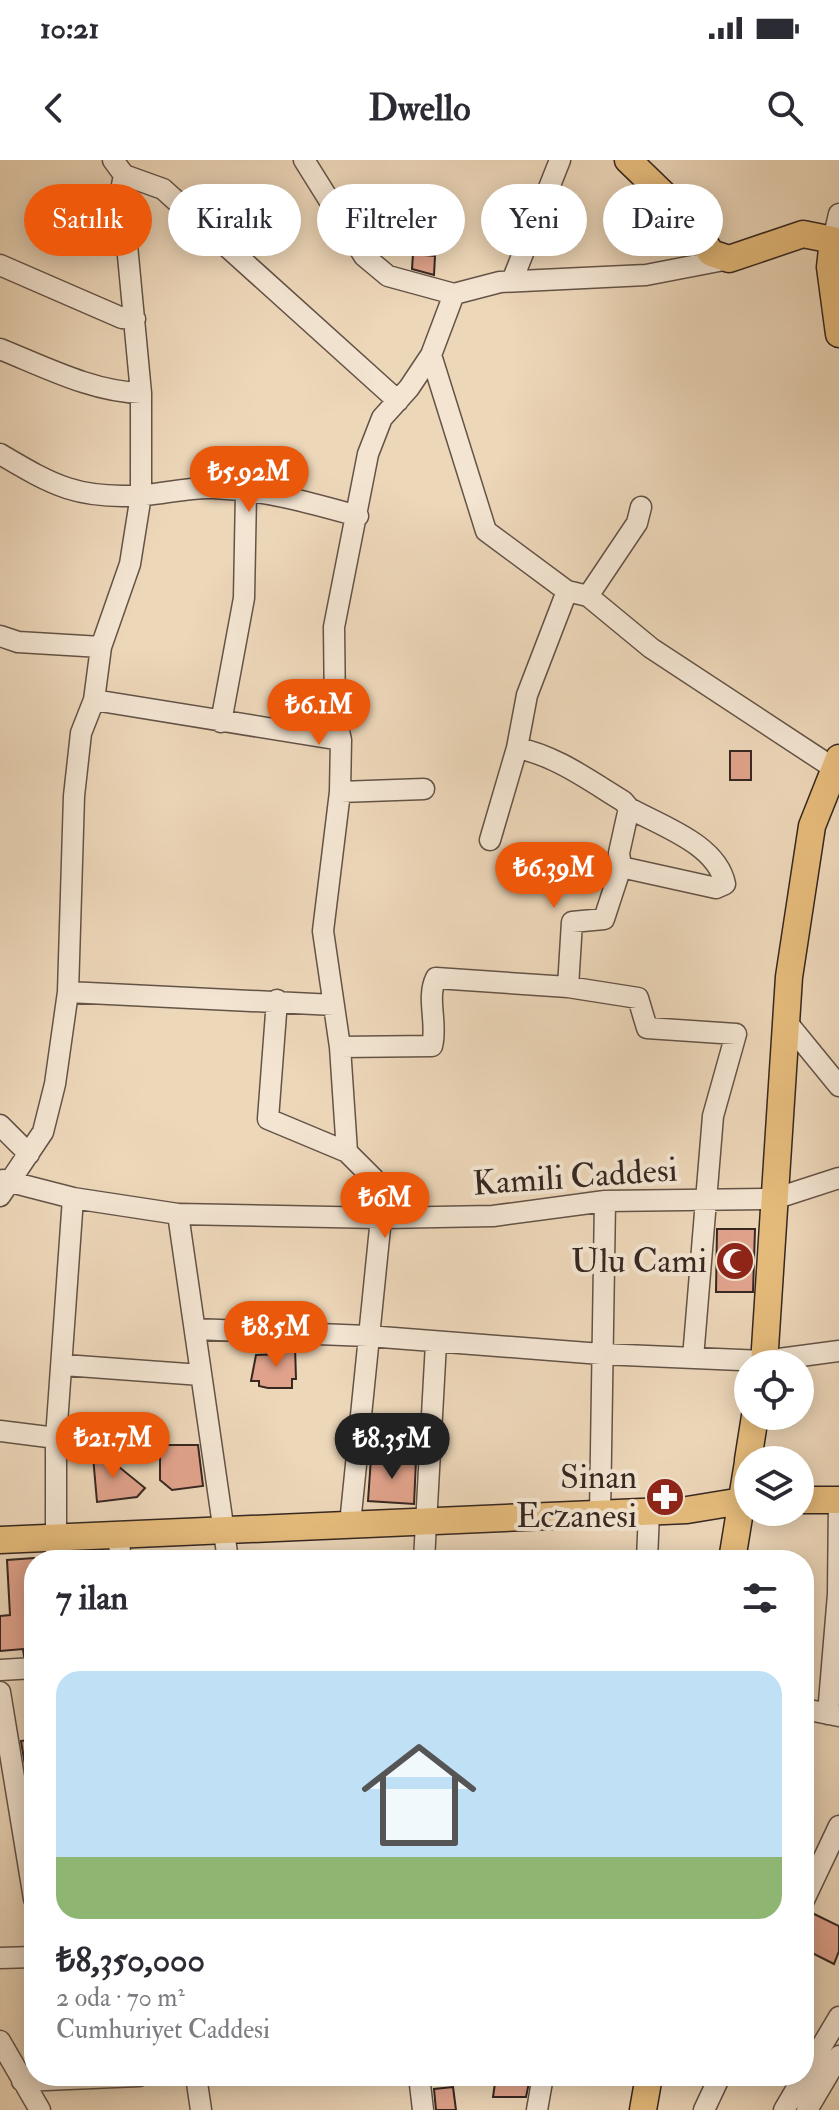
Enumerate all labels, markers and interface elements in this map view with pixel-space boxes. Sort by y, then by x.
text: 10:21 [40,10,99,47]
icon: back [32,86,76,130]
text: Dwello [369,86,470,131]
icon: search [763,86,807,130]
chip: Satılık [24,184,152,256]
chip: Kiralık [168,184,301,256]
chip: Filtreler [317,184,465,256]
chip: Yeni [481,184,587,256]
chip: Daire [603,184,723,256]
pin: ₺5.92M [184,446,314,514]
text: ₺5.92M [208,456,290,488]
pin: ₺6.1M [263,679,375,747]
text: ₺6.1M [285,689,353,721]
pin: ₺6.39M [489,842,619,910]
text: ₺6.39M [513,852,595,884]
street label: Kamili Caddesi [471,1148,679,1206]
pin: ₺6M [346,1172,424,1240]
text: ₺6M [358,1182,412,1214]
place label: Ulu Cami [571,1240,707,1283]
mosque icon: Ulu Cami [714,1240,756,1282]
pin: ₺8.5M [220,1301,332,1369]
text: ₺8.5M [242,1311,310,1343]
map controls [734,1350,814,1526]
button: locate [734,1350,814,1430]
pin: ₺21.7M [48,1412,178,1480]
pin: ₺8.35M [327,1413,457,1481]
text: ₺21.7M [74,1422,152,1454]
text: ₺8.35M [353,1423,431,1455]
button: layers [734,1446,814,1526]
place label: Sinan Eczanesi [516,1456,637,1538]
pharmacy icon: Sinan Eczanesi [644,1476,686,1518]
icon: filters [738,1576,782,1620]
text: 7 ilan [56,1577,128,1620]
icon: home [347,1723,491,1867]
text: ₺8,350,000 [56,1939,205,1982]
text: 2 oda · 70 m² [56,1982,185,2014]
text: Cumhuriyet Caddesi [56,2014,270,2046]

